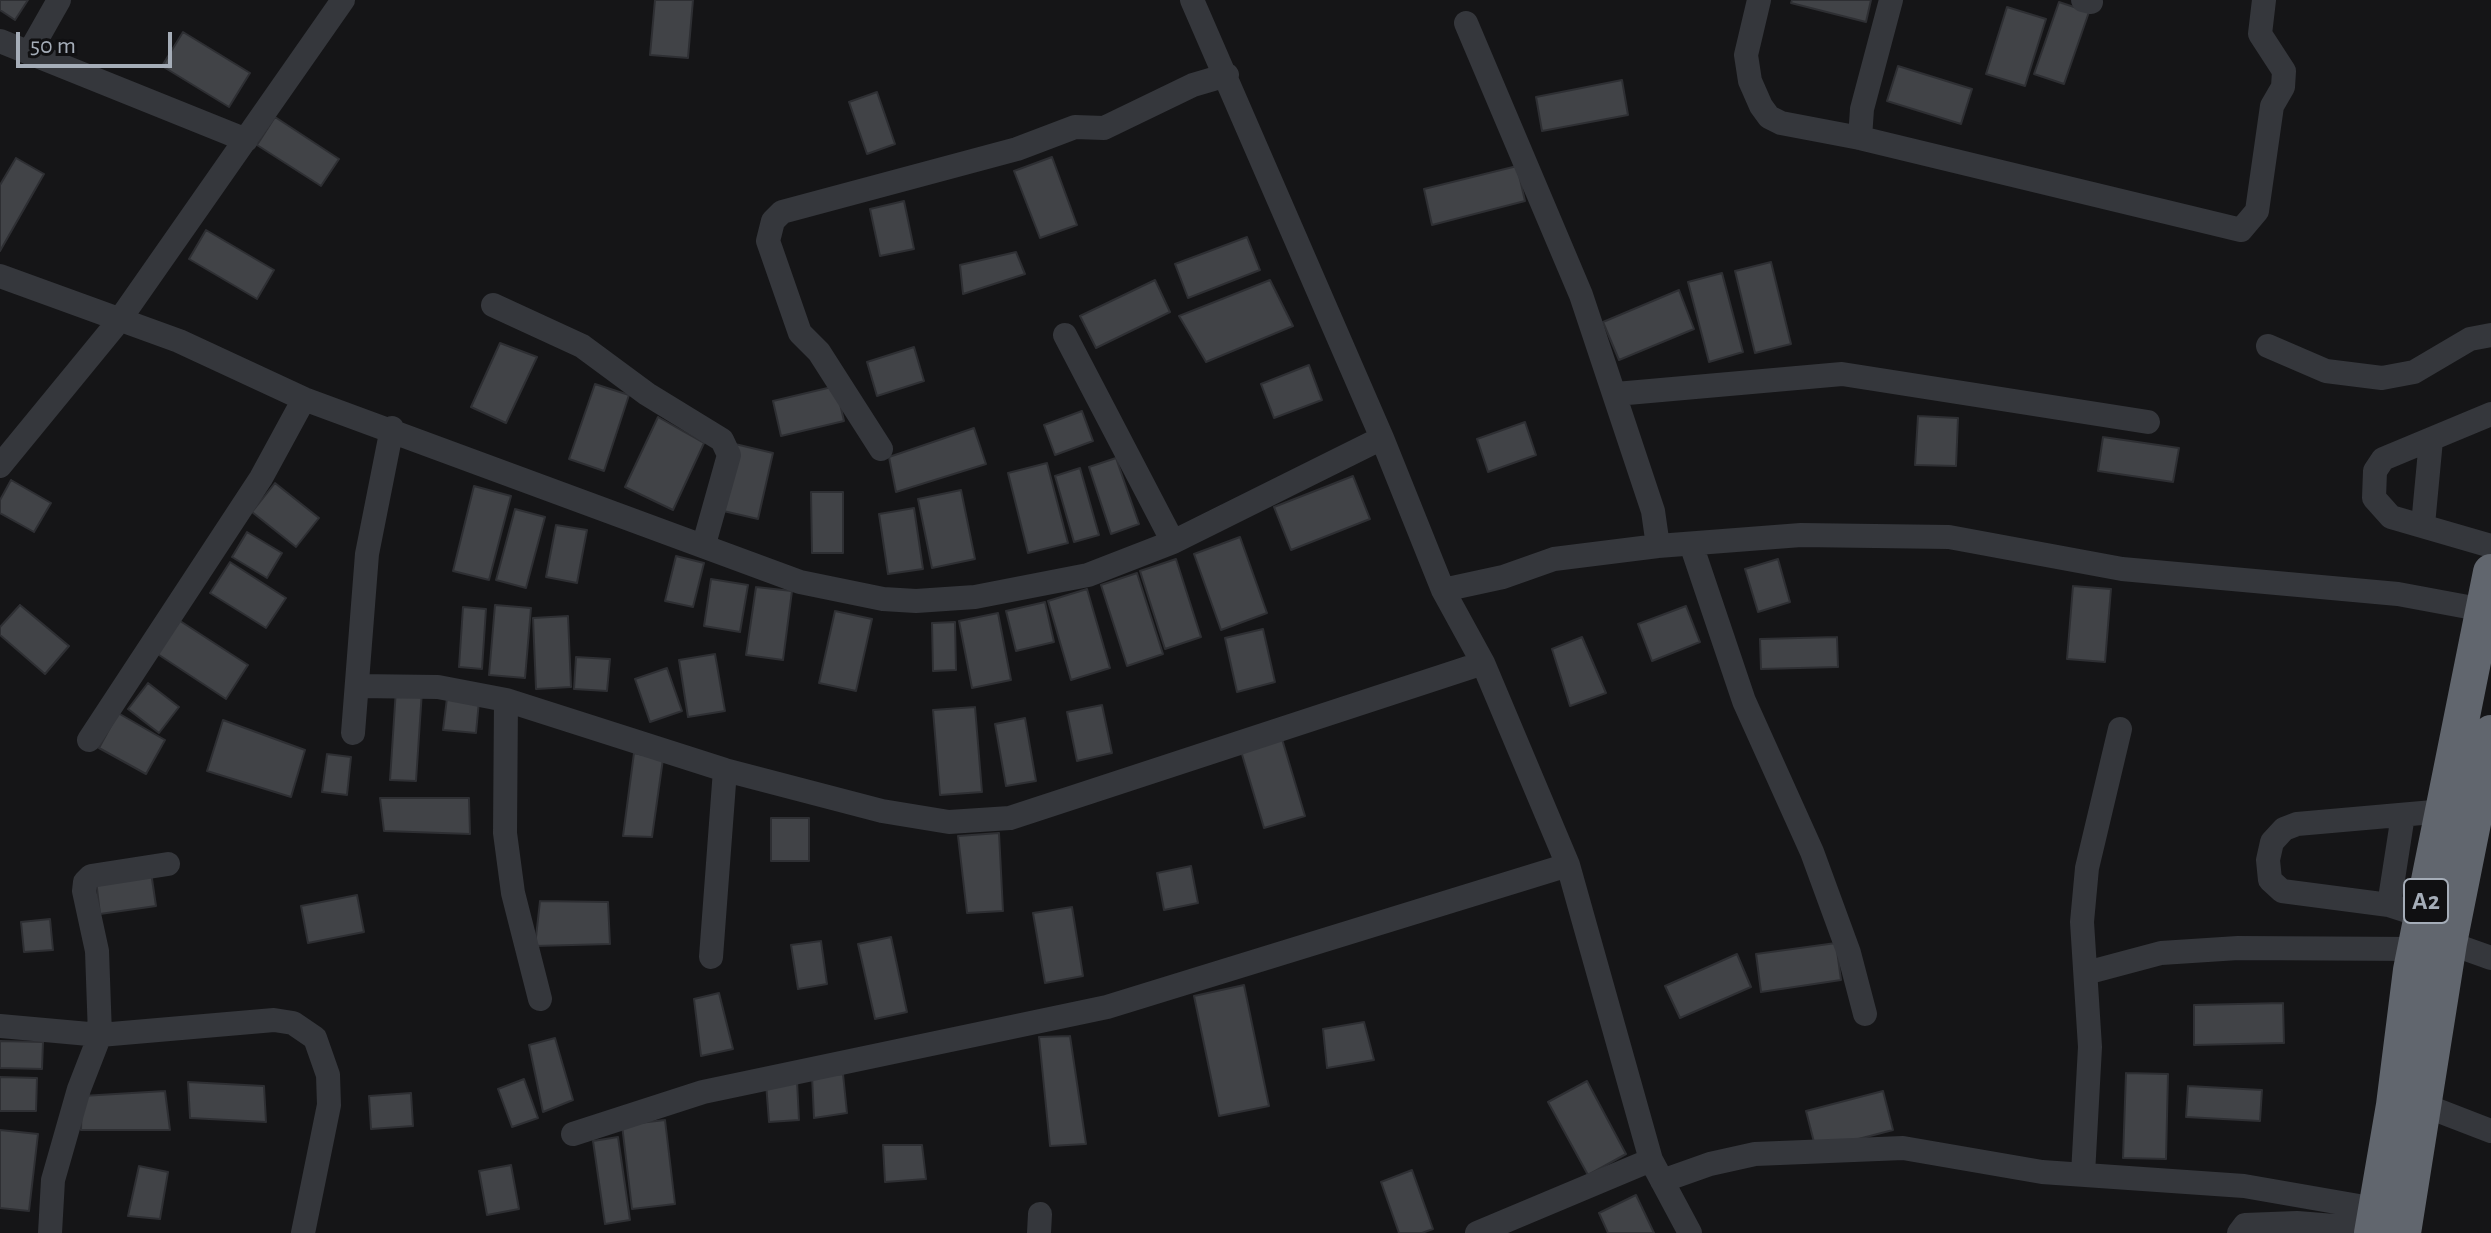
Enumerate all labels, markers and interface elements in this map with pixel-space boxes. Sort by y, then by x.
scale bar [20,16,176,66]
text: 50 m [30,34,76,58]
road number: A2 [2404,879,2448,923]

